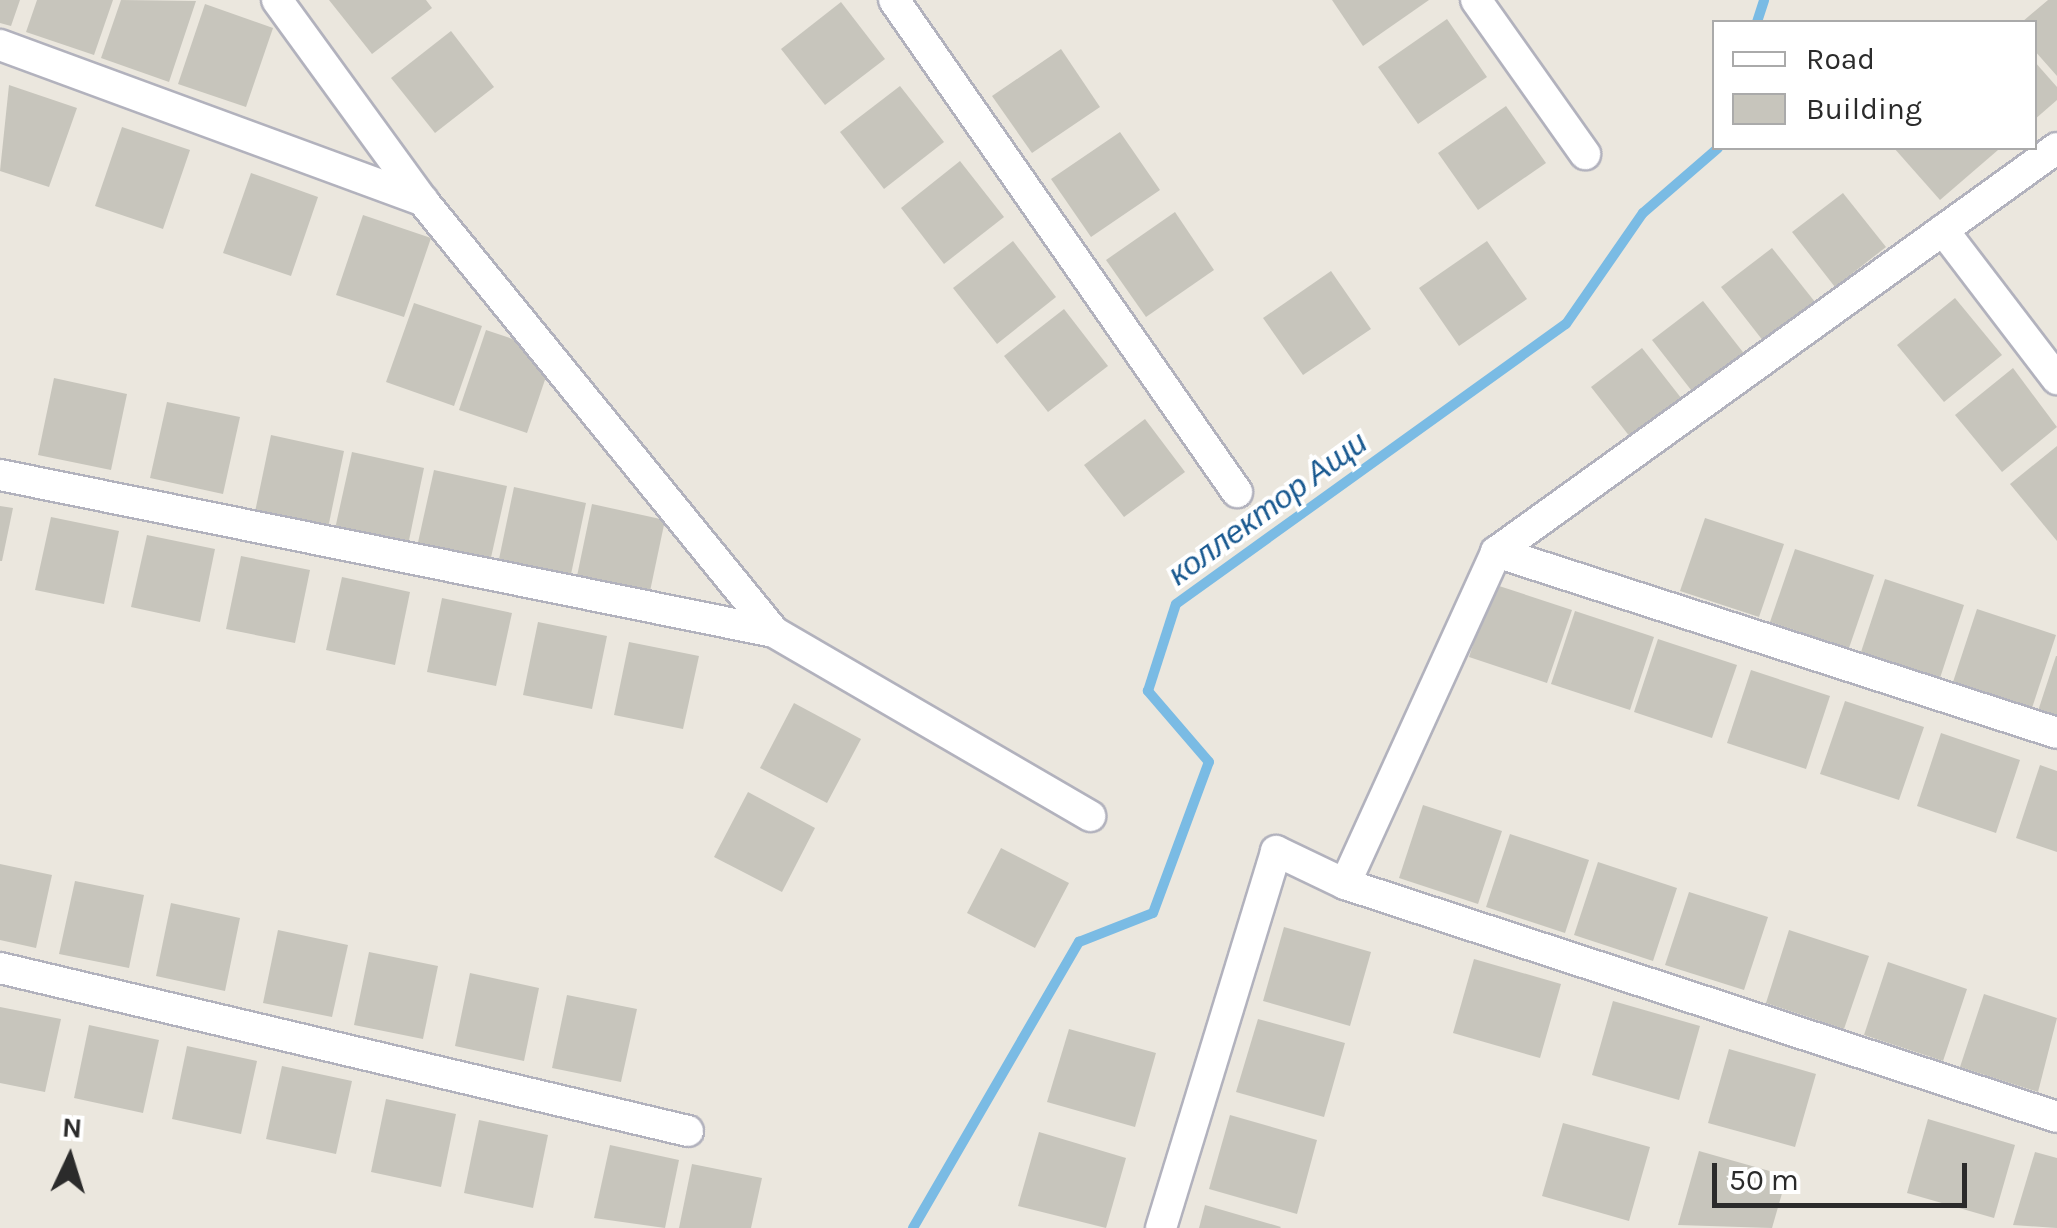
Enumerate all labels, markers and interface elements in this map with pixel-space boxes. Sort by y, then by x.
legend [1712,20,2037,150]
text: Road [1806,41,1875,77]
text: Building [1806,91,1922,127]
water label: коллектор Ащи [1161,424,1375,594]
north arrow [20,1108,120,1208]
text: N [61,1110,83,1145]
scale bar [1717,1143,1972,1205]
text: 50 m [1729,1162,1799,1198]

